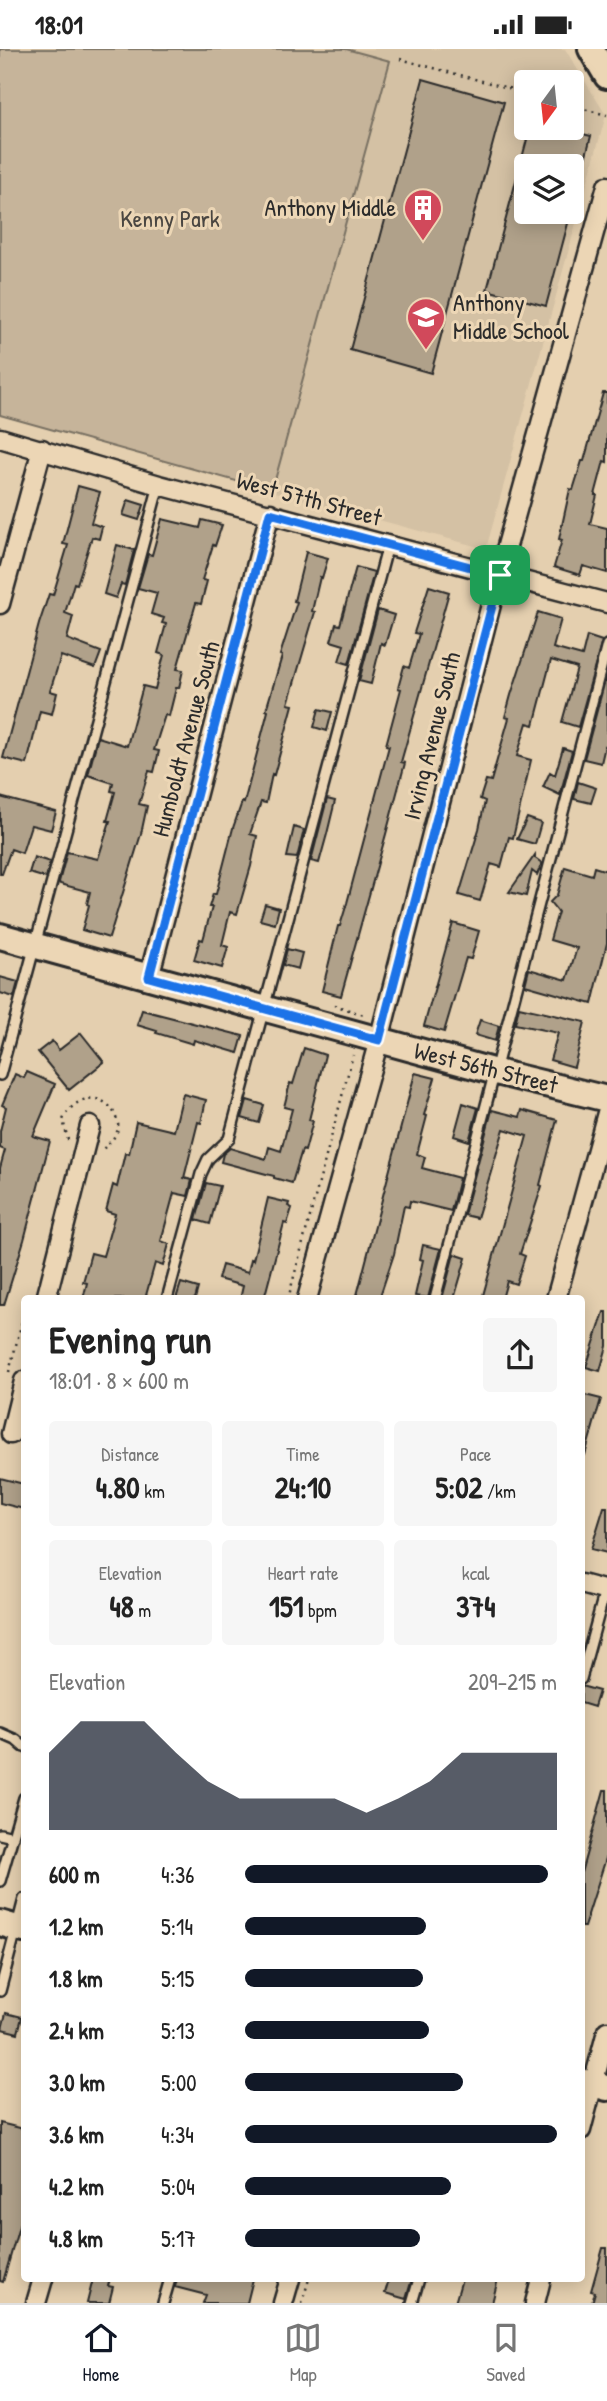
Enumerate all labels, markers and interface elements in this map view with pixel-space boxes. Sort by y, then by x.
text: 18:01 [35,7,83,42]
north arrow [514,70,584,140]
map controls [514,70,584,224]
button: layers [514,154,584,224]
building icon: Anthony Middle [402,187,444,242]
place label: Anthony Middle [265,191,396,223]
park label: Kenny Park [120,202,220,234]
place label: Anthony Middle School [453,286,570,346]
school or university icon: Anthony Middle School [405,296,447,351]
street label: West 57th Street [233,463,386,533]
pin [470,545,530,605]
icon: arrive [481,556,519,594]
street label: Humboldt Avenue South [144,637,227,840]
street label: Irving Avenue South [395,648,467,823]
street label: West 56th Street [411,1034,562,1100]
text: Evening run [49,1313,212,1365]
button: share [483,1318,557,1392]
text: 18:01 · 8 × 600 m [49,1365,189,1396]
text: Distance [101,1441,159,1467]
text: Time [286,1441,320,1467]
text: Pace [460,1441,491,1467]
text: 4.80 [96,1467,140,1507]
text: 24:10 [275,1467,331,1507]
text: 5:02 [435,1467,483,1507]
text: km [140,1478,165,1504]
text: /km [483,1478,516,1504]
text: Elevation [99,1560,162,1586]
text: Heart rate [268,1560,338,1586]
text: kcal [462,1560,490,1586]
text: 48 [110,1586,134,1626]
text: 151 [269,1586,304,1626]
text: 374 [456,1586,495,1626]
text: m [134,1597,151,1623]
text: bpm [304,1597,337,1623]
text: Elevation [49,1666,125,1697]
text: 209–215 m [468,1666,557,1697]
text: 600 m [49,1859,100,1890]
text: 4:36 [161,1859,194,1890]
text: 1.2 km [49,1911,104,1942]
text: 5:14 [161,1911,193,1942]
text: 1.8 km [49,1963,103,1994]
text: 5:15 [161,1963,194,1994]
text: 2.4 km [49,2015,104,2046]
text: 5:13 [161,2015,195,2046]
text: 3.0 km [49,2067,105,2098]
text: 5:00 [161,2067,197,2098]
text: 3.6 km [49,2119,104,2150]
text: 4:34 [161,2119,194,2150]
text: 4.2 km [49,2171,104,2202]
text: 5:04 [161,2171,195,2202]
text: 4.8 km [49,2223,103,2254]
text: 5:17 [161,2223,196,2254]
tab: Home [82,2319,120,2387]
tab: Map [284,2319,322,2387]
tab: Saved [486,2319,525,2387]

